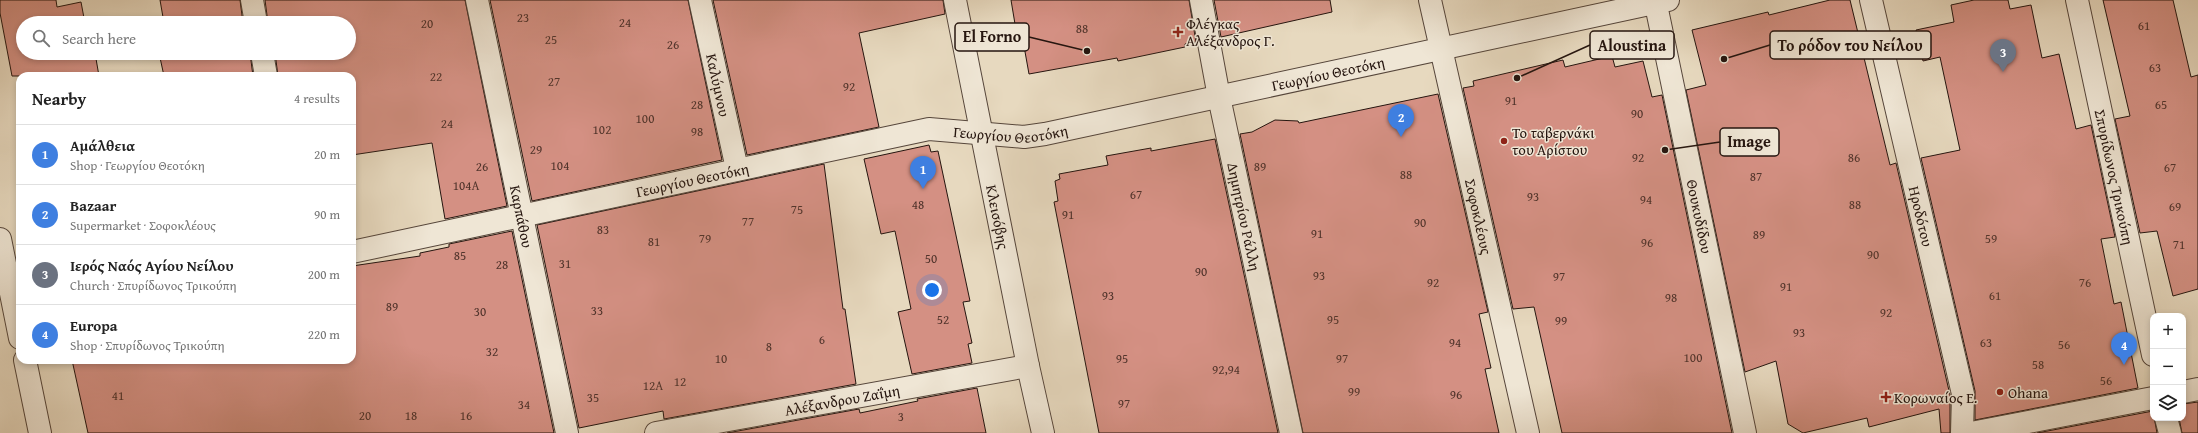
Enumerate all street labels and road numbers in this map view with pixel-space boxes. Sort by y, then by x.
street label: Καλύμνου [701,51,736,119]
street label: Γεωργίου Θεοτόκη [1270,51,1386,95]
street label: Σπυρίδωνος Τρικούπη [2090,107,2140,247]
street label: Γεωργίου Θεοτόκη [953,119,1070,147]
street label: Γεωργίου Θεοτόκη [634,157,751,202]
street label: Δημητρίου Ράλλη [1223,161,1266,273]
street label: Σοφοκλέους [1460,177,1498,257]
street label: Θουκυδίδου [1682,177,1718,256]
street label: Καρπάθου [505,183,539,250]
street label: Κλεισόβης [982,183,1015,251]
street label: Ηροδότου [1904,184,1939,249]
street label: Αλέξανδρου Ζαΐμη [783,379,901,420]

